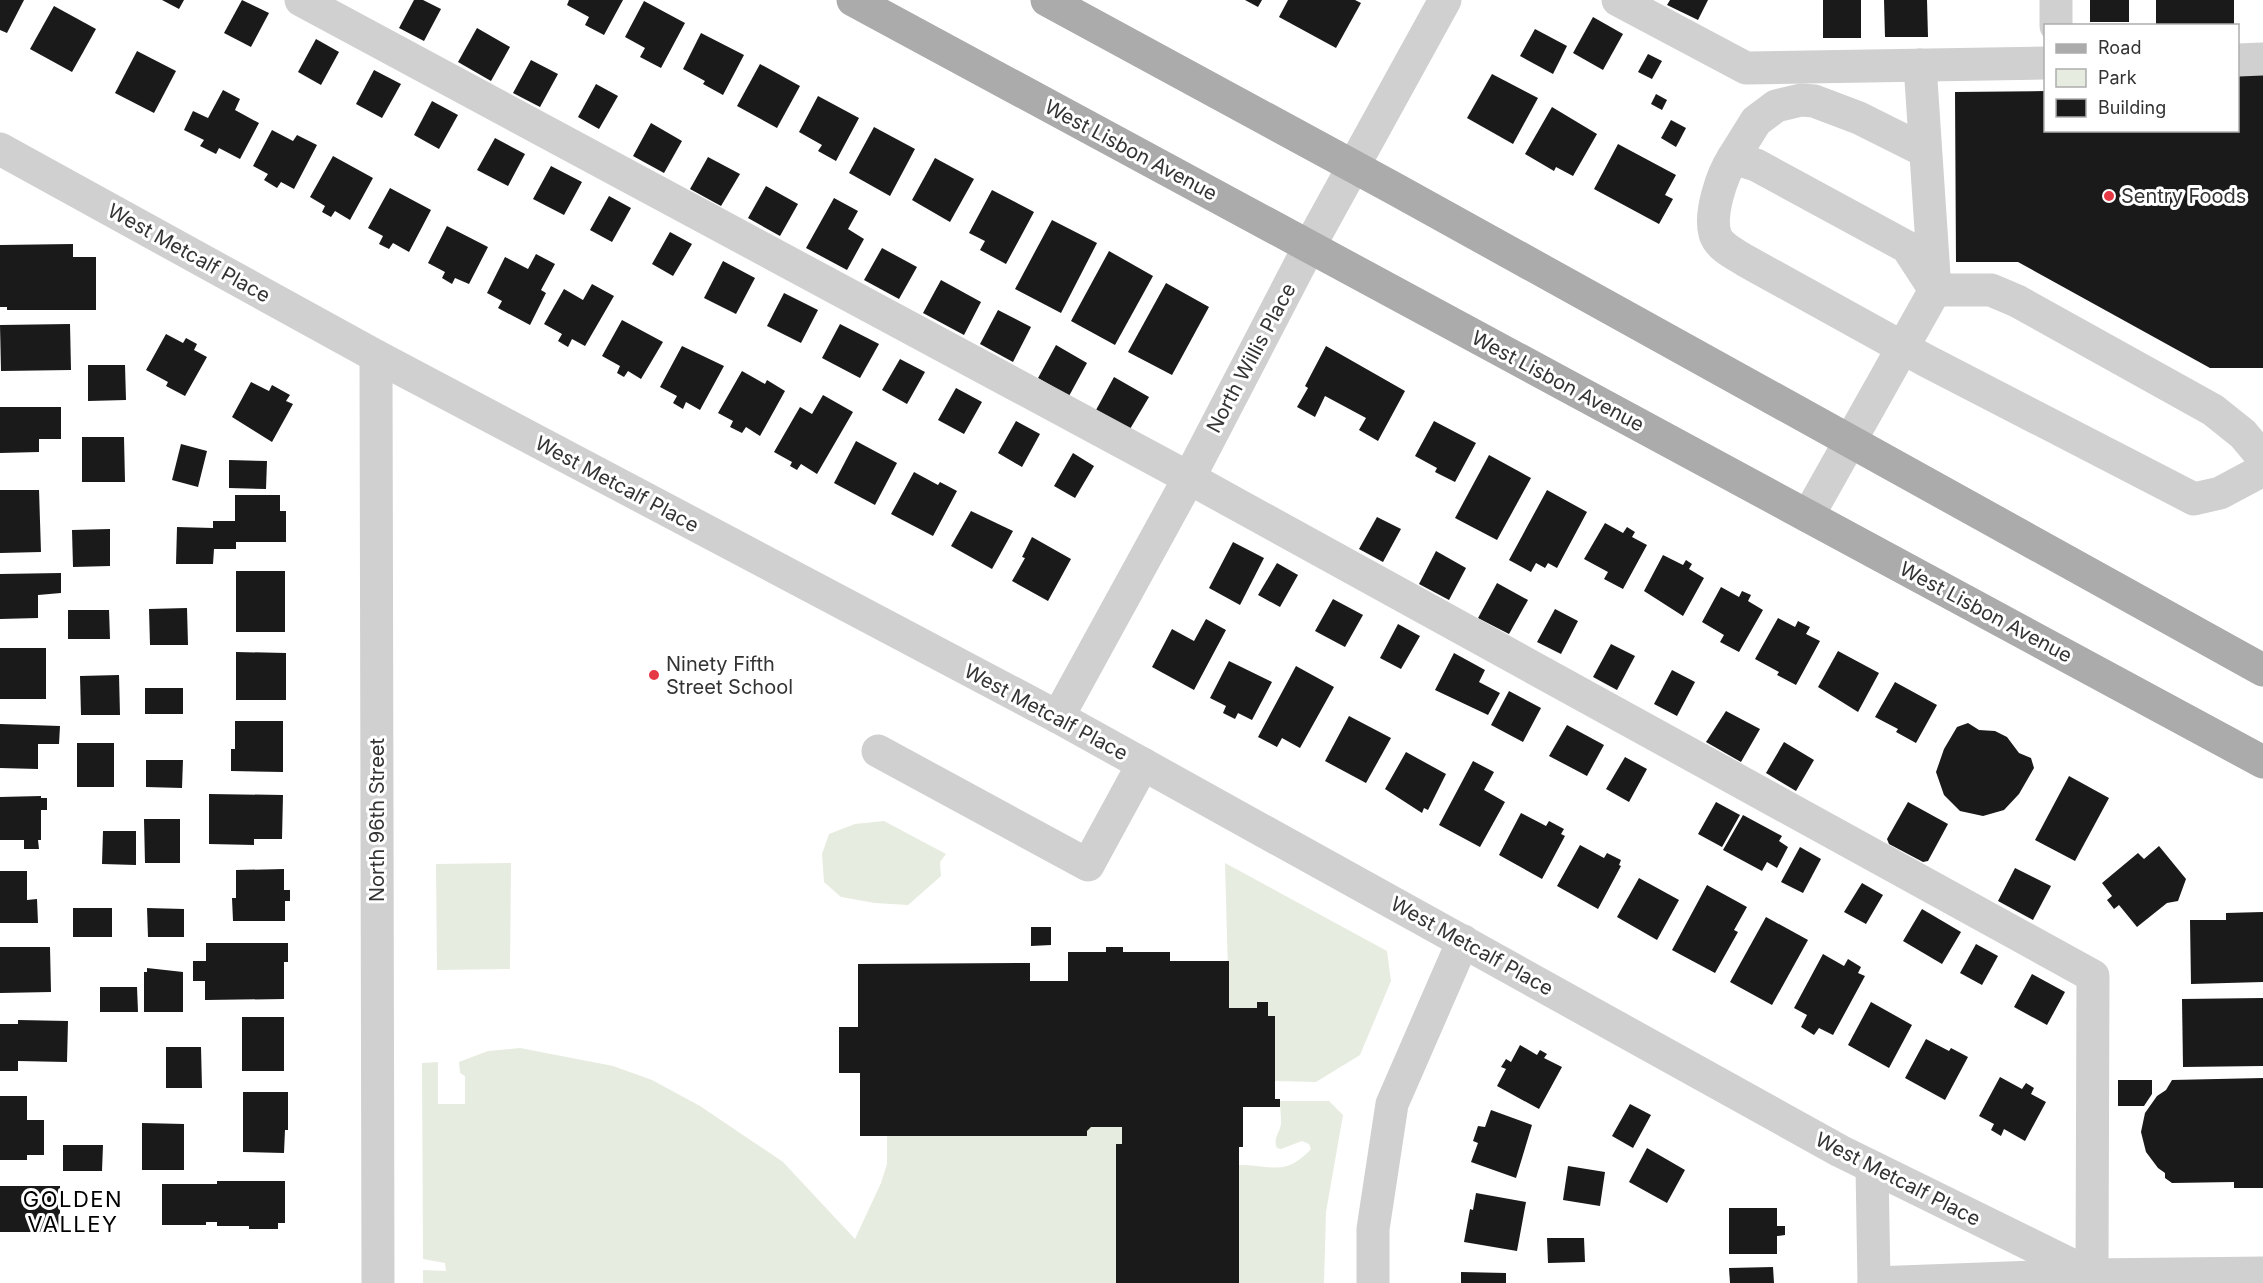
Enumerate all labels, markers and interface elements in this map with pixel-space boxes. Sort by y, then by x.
legend [2044,24,2239,132]
text: Road [2098,37,2141,58]
text: Park [2098,67,2137,88]
street label: West Lisbon Avenue [1041,94,1221,206]
text: Building [2098,97,2166,118]
place label: Sentry Foods [2121,184,2246,208]
marker: Sentry Foods [2102,189,2116,203]
street label: West Metcalf Place [104,198,274,308]
street label: North Willis Place [1201,279,1301,437]
street label: West Lisbon Avenue [1468,325,1648,437]
street label: West Metcalf Place [531,431,703,537]
street label: West Lisbon Avenue [1896,556,2076,668]
place label: Ninety Fifth Street School [666,652,793,699]
street label: West Metcalf Place [960,659,1132,765]
marker: Ninety Fifth Street School [647,668,661,682]
street label: North 96th Street [365,737,389,902]
street label: West Metcalf Place [1387,891,1557,1001]
street label: West Metcalf Place [1812,1127,1984,1231]
district label: GOLDEN VALLEY [23,1186,123,1237]

